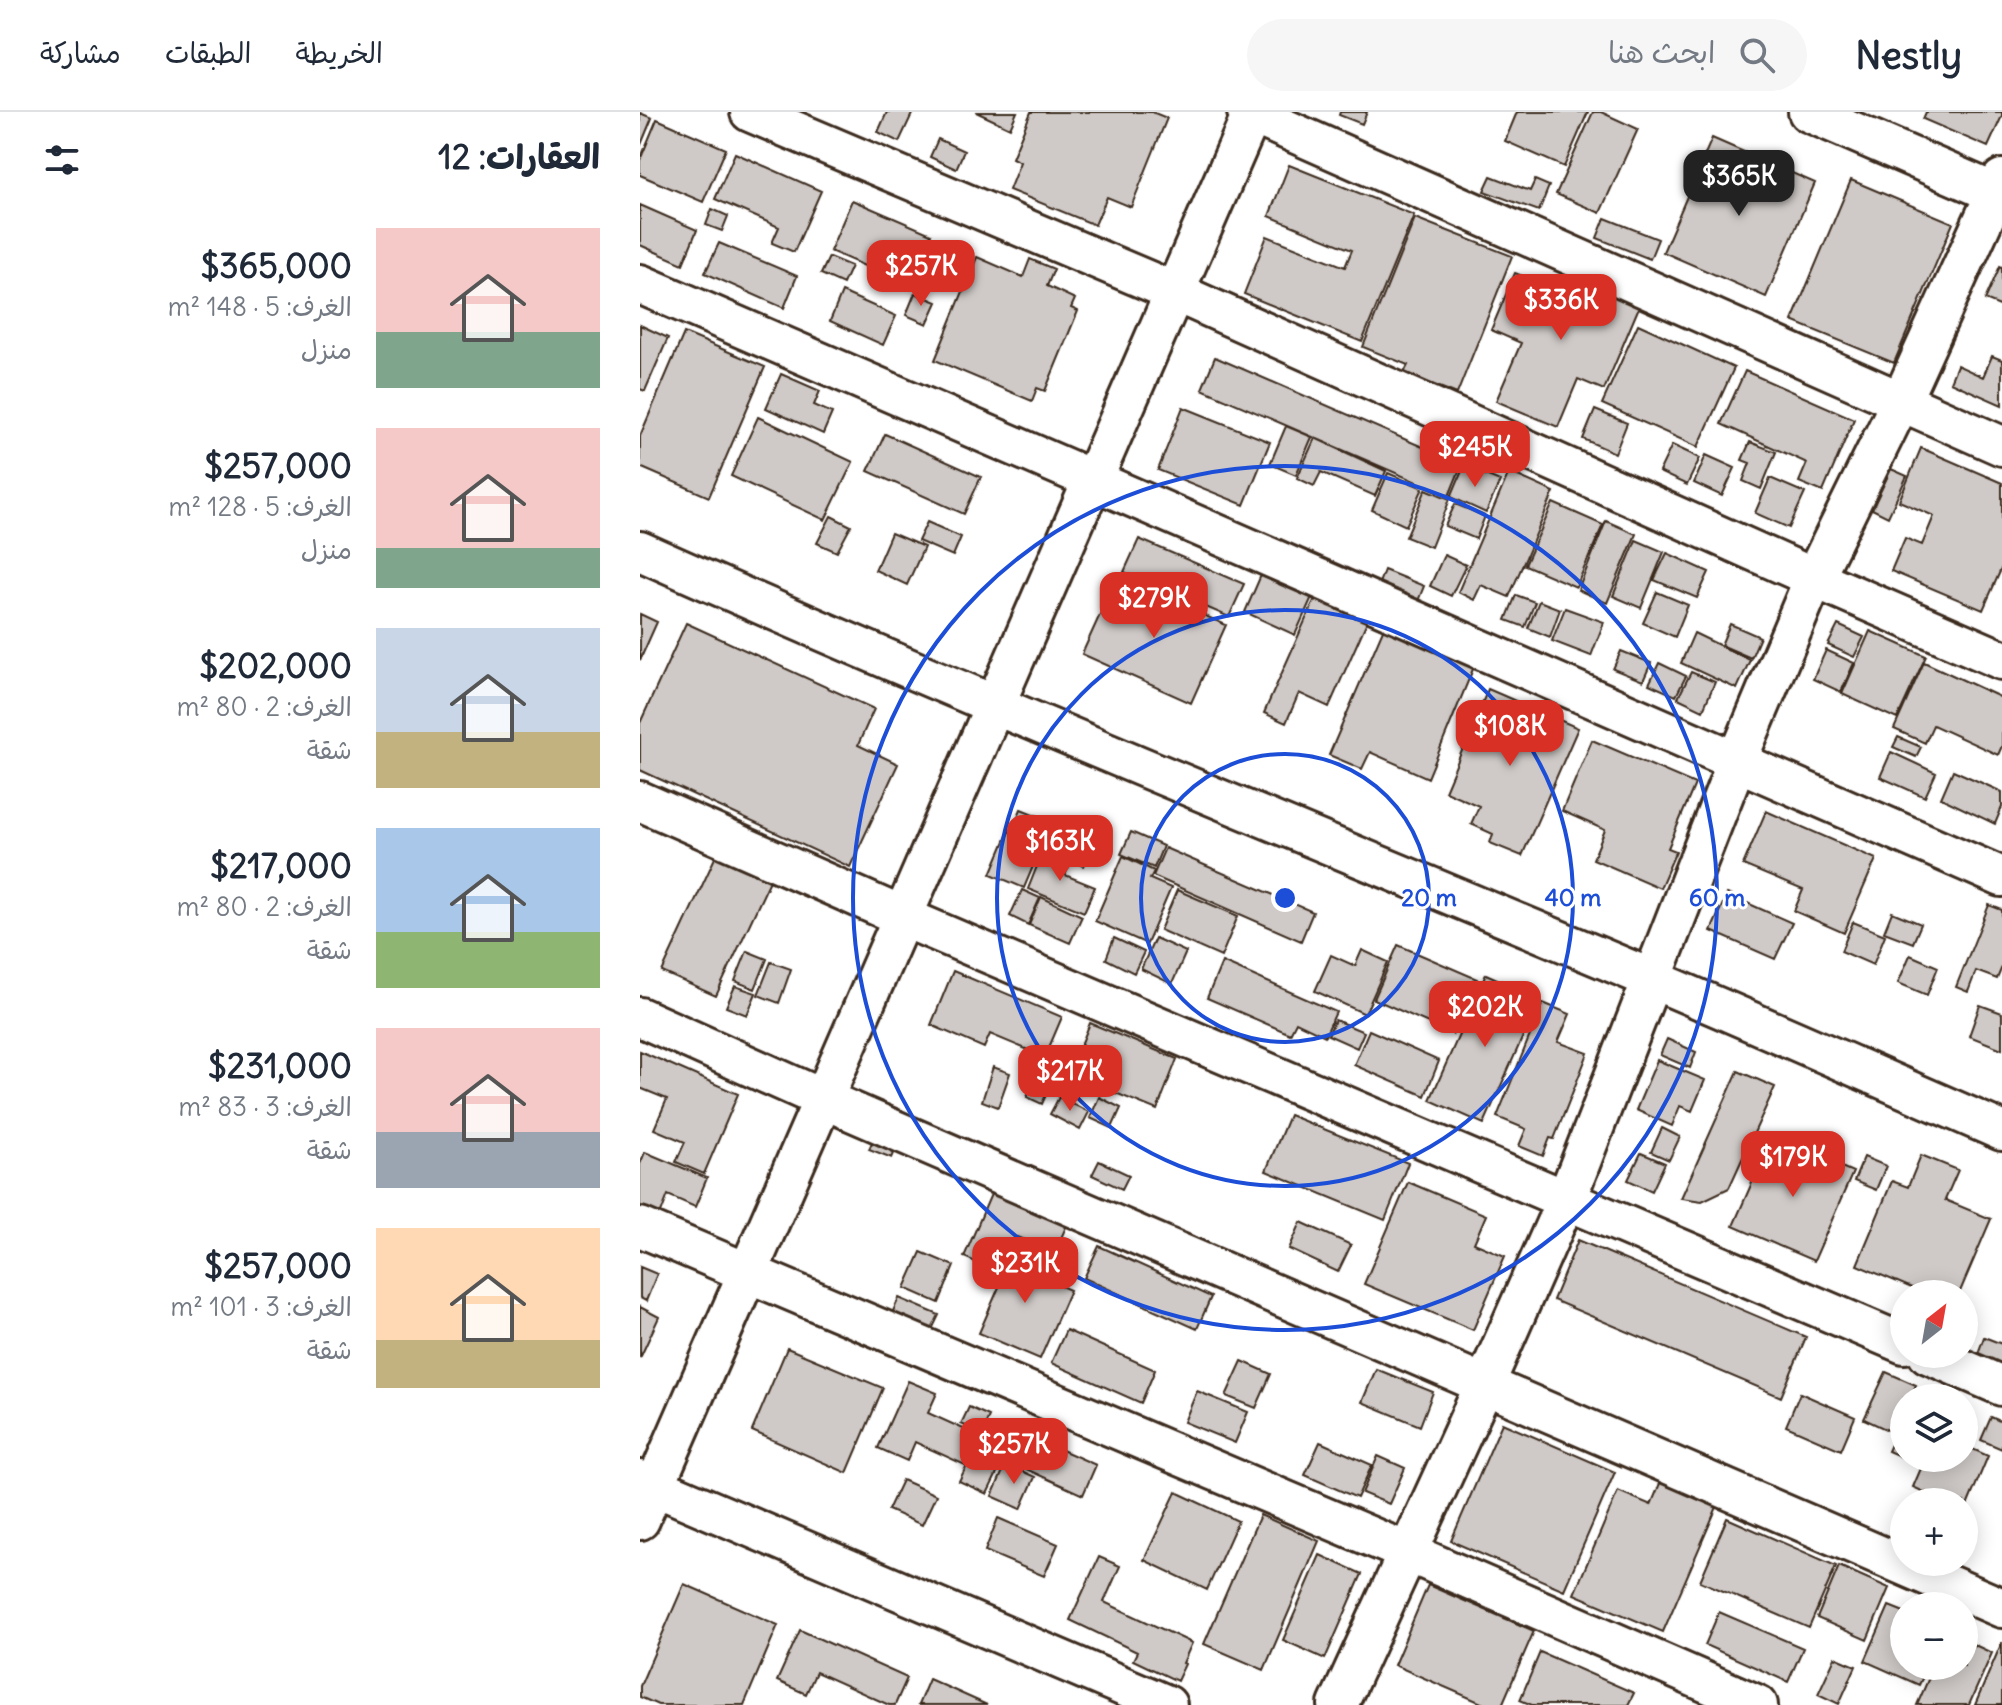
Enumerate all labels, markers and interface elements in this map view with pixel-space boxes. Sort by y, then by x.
search box [1247,19,1807,91]
text: Nestly [1855,32,1962,79]
text: ابحث هنا [1608,33,1715,71]
icon: search [1735,33,1779,77]
text: مشاركة [40,35,121,71]
text: الطبقات [165,35,251,71]
text: الخريطة [295,35,383,71]
text: العقارات: 12 [438,135,600,178]
icon: filters [40,138,84,182]
pin: $365K [1683,150,1795,218]
text: $365K [1701,159,1777,192]
pin: $257K [865,240,977,308]
text: $365,000 [200,244,352,287]
text: $257K [885,249,957,282]
icon: home [440,260,536,356]
pin: $336K [1505,274,1617,342]
text: $336K [1523,283,1599,316]
text: الغرف: 5 · 148 m² [168,290,352,323]
text: منزل [301,333,352,366]
pin: $245K [1419,421,1531,489]
text: $245K [1438,430,1512,463]
text: $257,000 [204,444,352,487]
icon: home [440,460,536,556]
text: الغرف: 5 · 128 m² [169,490,352,523]
text: منزل [301,533,352,566]
pin: $279K [1098,572,1210,640]
text: $279K [1118,581,1190,614]
text: $202,000 [199,644,352,687]
icon: home [440,660,536,756]
text: الغرف: 2 · 80 m² [177,690,352,723]
pin: $108K [1454,700,1566,768]
text: $108K [1474,709,1546,742]
text: شقة [307,733,352,766]
pin: $163K [1004,815,1116,883]
text: $163K [1025,824,1095,857]
text: $217,000 [210,844,352,887]
icon: home [440,860,536,956]
text: 20 m [1401,882,1457,912]
text: 40 m [1545,882,1601,912]
text: 60 m [1689,882,1745,912]
centre of rings [1271,884,1299,912]
text: الغرف: 2 · 80 m² [177,890,352,923]
text: شقة [307,933,352,966]
pin: $202K [1429,981,1541,1049]
text: $202K [1447,990,1523,1023]
text: $231,000 [208,1044,352,1087]
pin: $217K [1014,1045,1126,1113]
text: $217K [1036,1054,1104,1087]
icon: home [440,1060,536,1156]
text: الغرف: 3 · 83 m² [179,1090,352,1123]
pin: $179K [1737,1131,1849,1199]
text: شقة [307,1133,352,1166]
text: $179K [1759,1140,1827,1173]
pin: $231K [969,1237,1081,1305]
text: $257,000 [204,1244,352,1287]
text: $231K [990,1246,1060,1279]
icon: home [440,1260,536,1356]
north arrow [1890,1280,1978,1368]
map controls [1890,1280,1978,1680]
text: الغرف: 3 · 101 m² [171,1290,352,1323]
text: شقة [307,1333,352,1366]
button: layers [1890,1384,1978,1472]
pin: $257K [958,1418,1070,1486]
text: $257K [978,1427,1050,1460]
button: + [1890,1488,1978,1576]
button: − [1890,1592,1978,1680]

